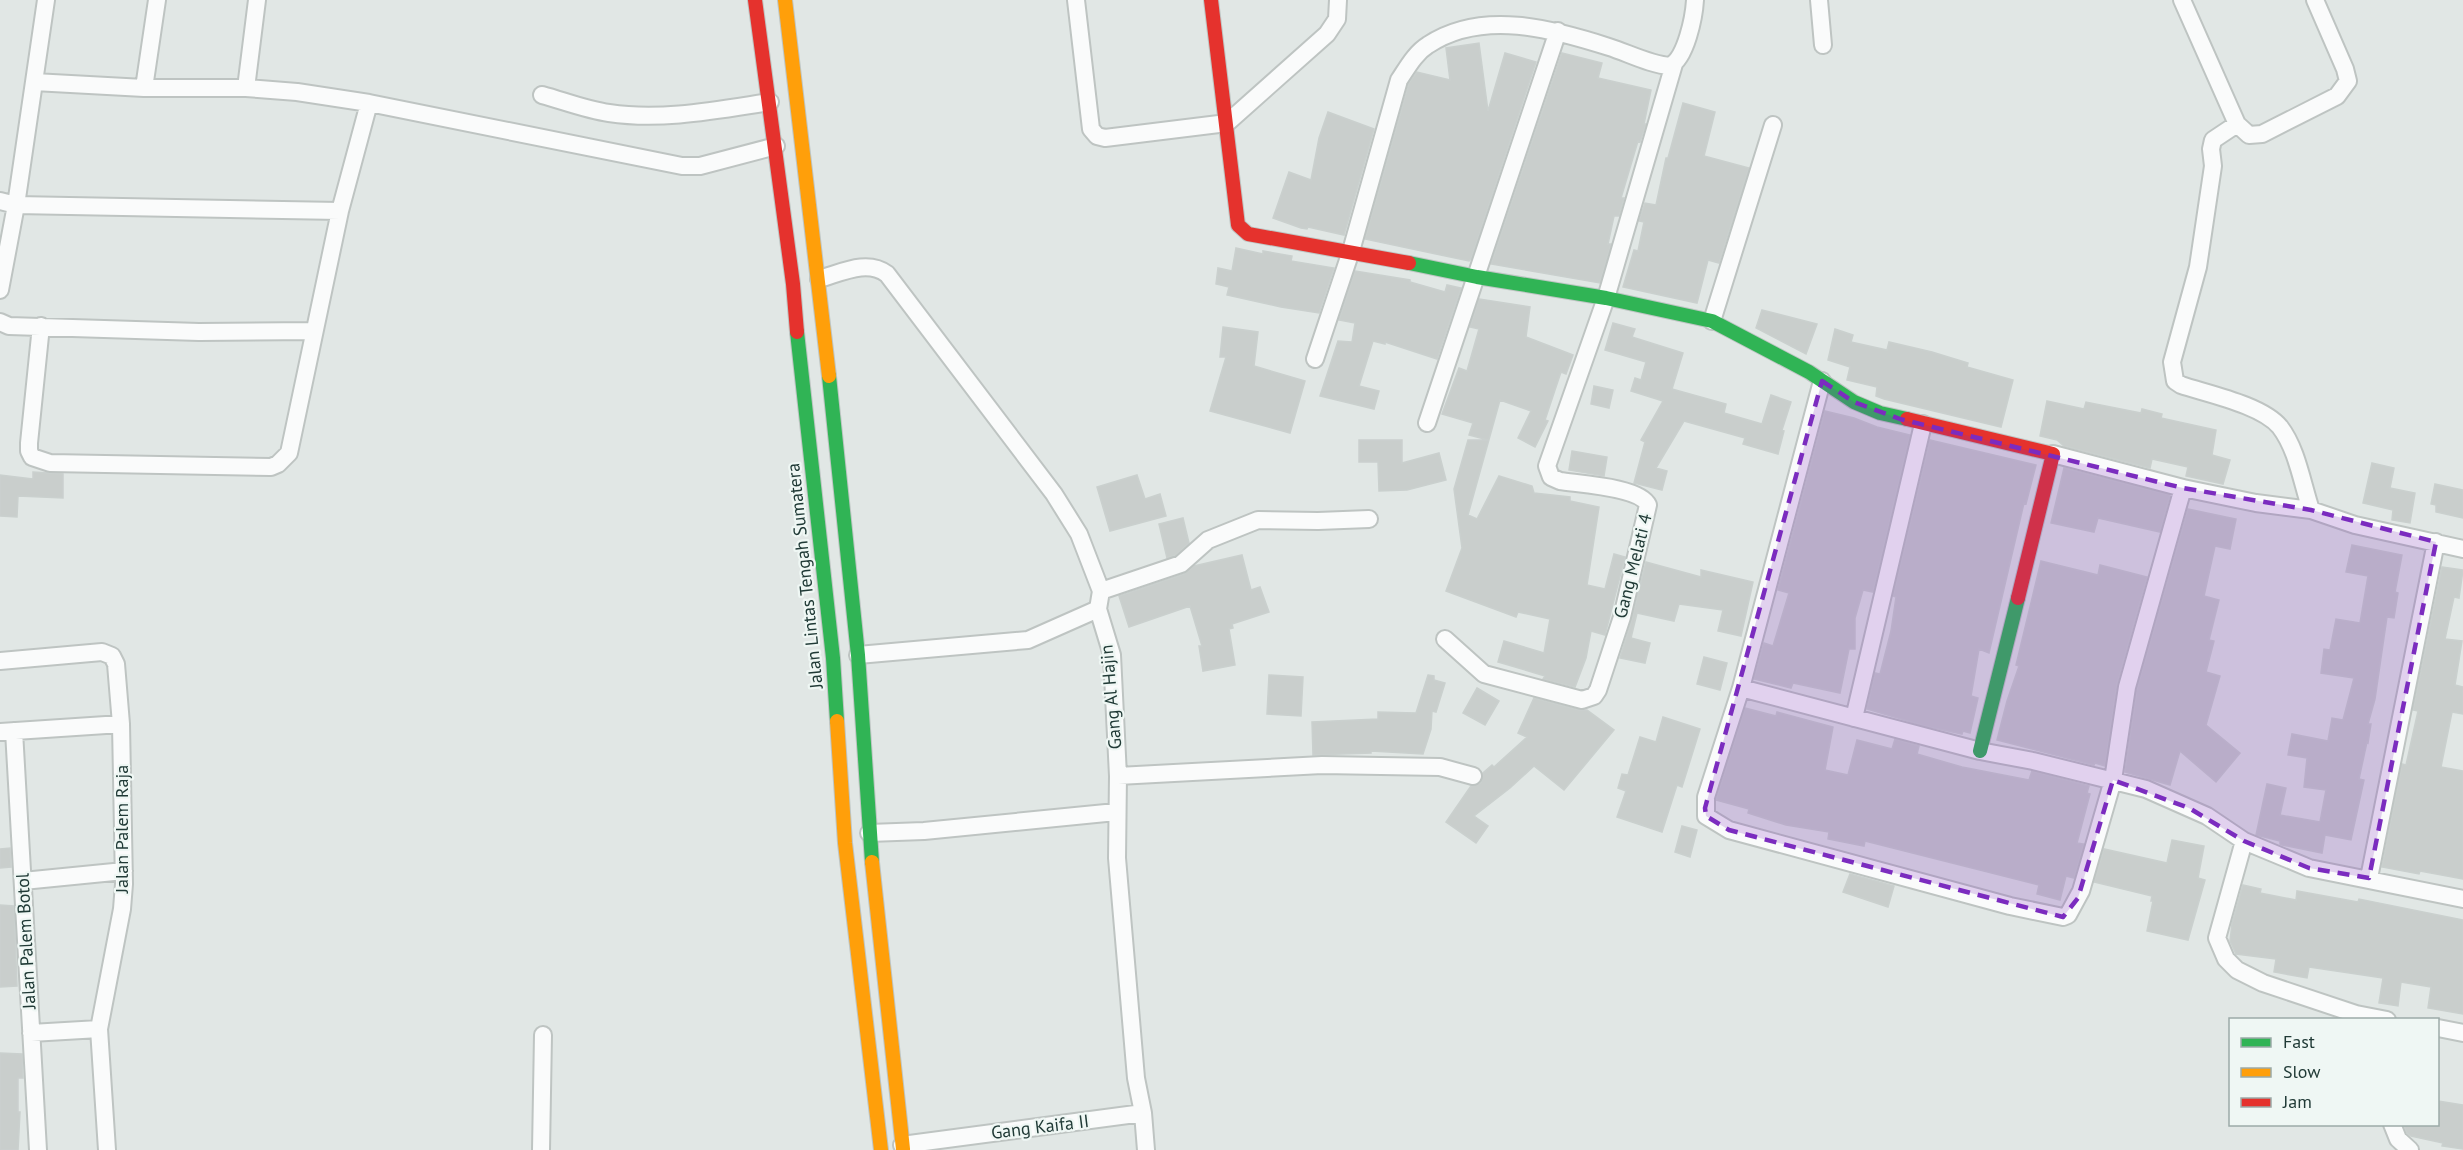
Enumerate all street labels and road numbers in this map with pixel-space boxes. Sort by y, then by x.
street label: Jalan Lintas Tengah Sumatera [781,462,828,691]
street label: Gang Melati 4 [1608,511,1657,621]
street label: Gang Al Hajin [1094,644,1127,750]
street label: Jalan Palem Raja [110,765,133,894]
street label: Jalan Palem Botol [10,872,41,1011]
street label: Gang Kaifa II [990,1109,1090,1144]

